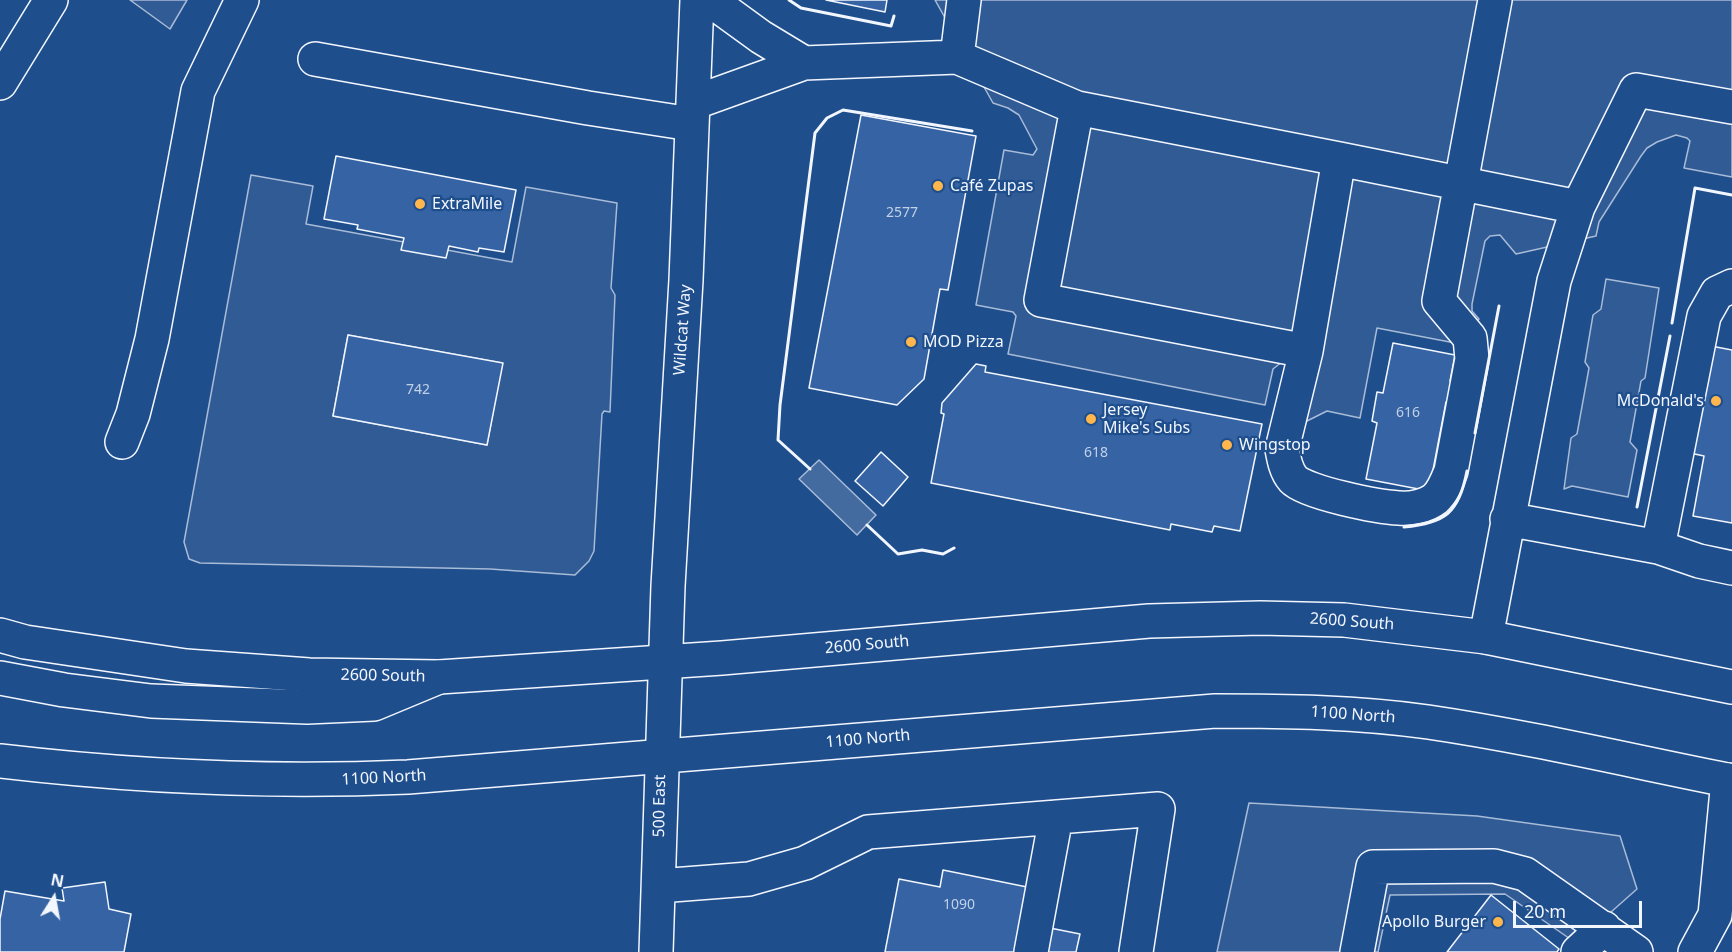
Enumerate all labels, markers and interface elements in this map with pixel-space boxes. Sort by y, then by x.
place label: Café Zupas [950,176,1033,196]
marker: Café Zupas [931,179,945,193]
place label: ExtraMile [432,194,502,214]
marker: ExtraMile [413,197,427,211]
house number: 2577 [886,205,918,221]
street label: Wildcat Way [670,284,696,376]
place label: MOD Pizza [923,332,1004,352]
marker: MOD Pizza [904,335,918,349]
house number: 742 [406,382,430,398]
place label: McDonald's [1617,391,1704,411]
marker: McDonald's [1709,394,1723,408]
place label: Jersey Mike's Subs [1103,400,1190,438]
house number: 616 [1396,405,1420,421]
marker: Jersey Mike's Subs [1084,412,1098,426]
place label: Wingstop [1239,435,1311,455]
marker: Wingstop [1220,438,1234,452]
house number: 618 [1084,445,1108,461]
street label: 2600 South [1309,609,1395,635]
street label: 2600 South [824,632,910,658]
street label: 2600 South [340,666,426,686]
street label: 1100 North [1310,702,1396,728]
street label: 1100 North [825,726,911,752]
street label: 1100 North [341,766,427,790]
street label: 500 East [650,774,670,838]
north arrow [24,868,84,928]
text: N [49,868,66,892]
scale bar [1516,889,1645,927]
house number: 1090 [943,897,975,913]
text: 20 m [1524,899,1566,923]
place label: Apollo Burger [1382,912,1486,932]
marker: Apollo Burger [1491,915,1505,929]

